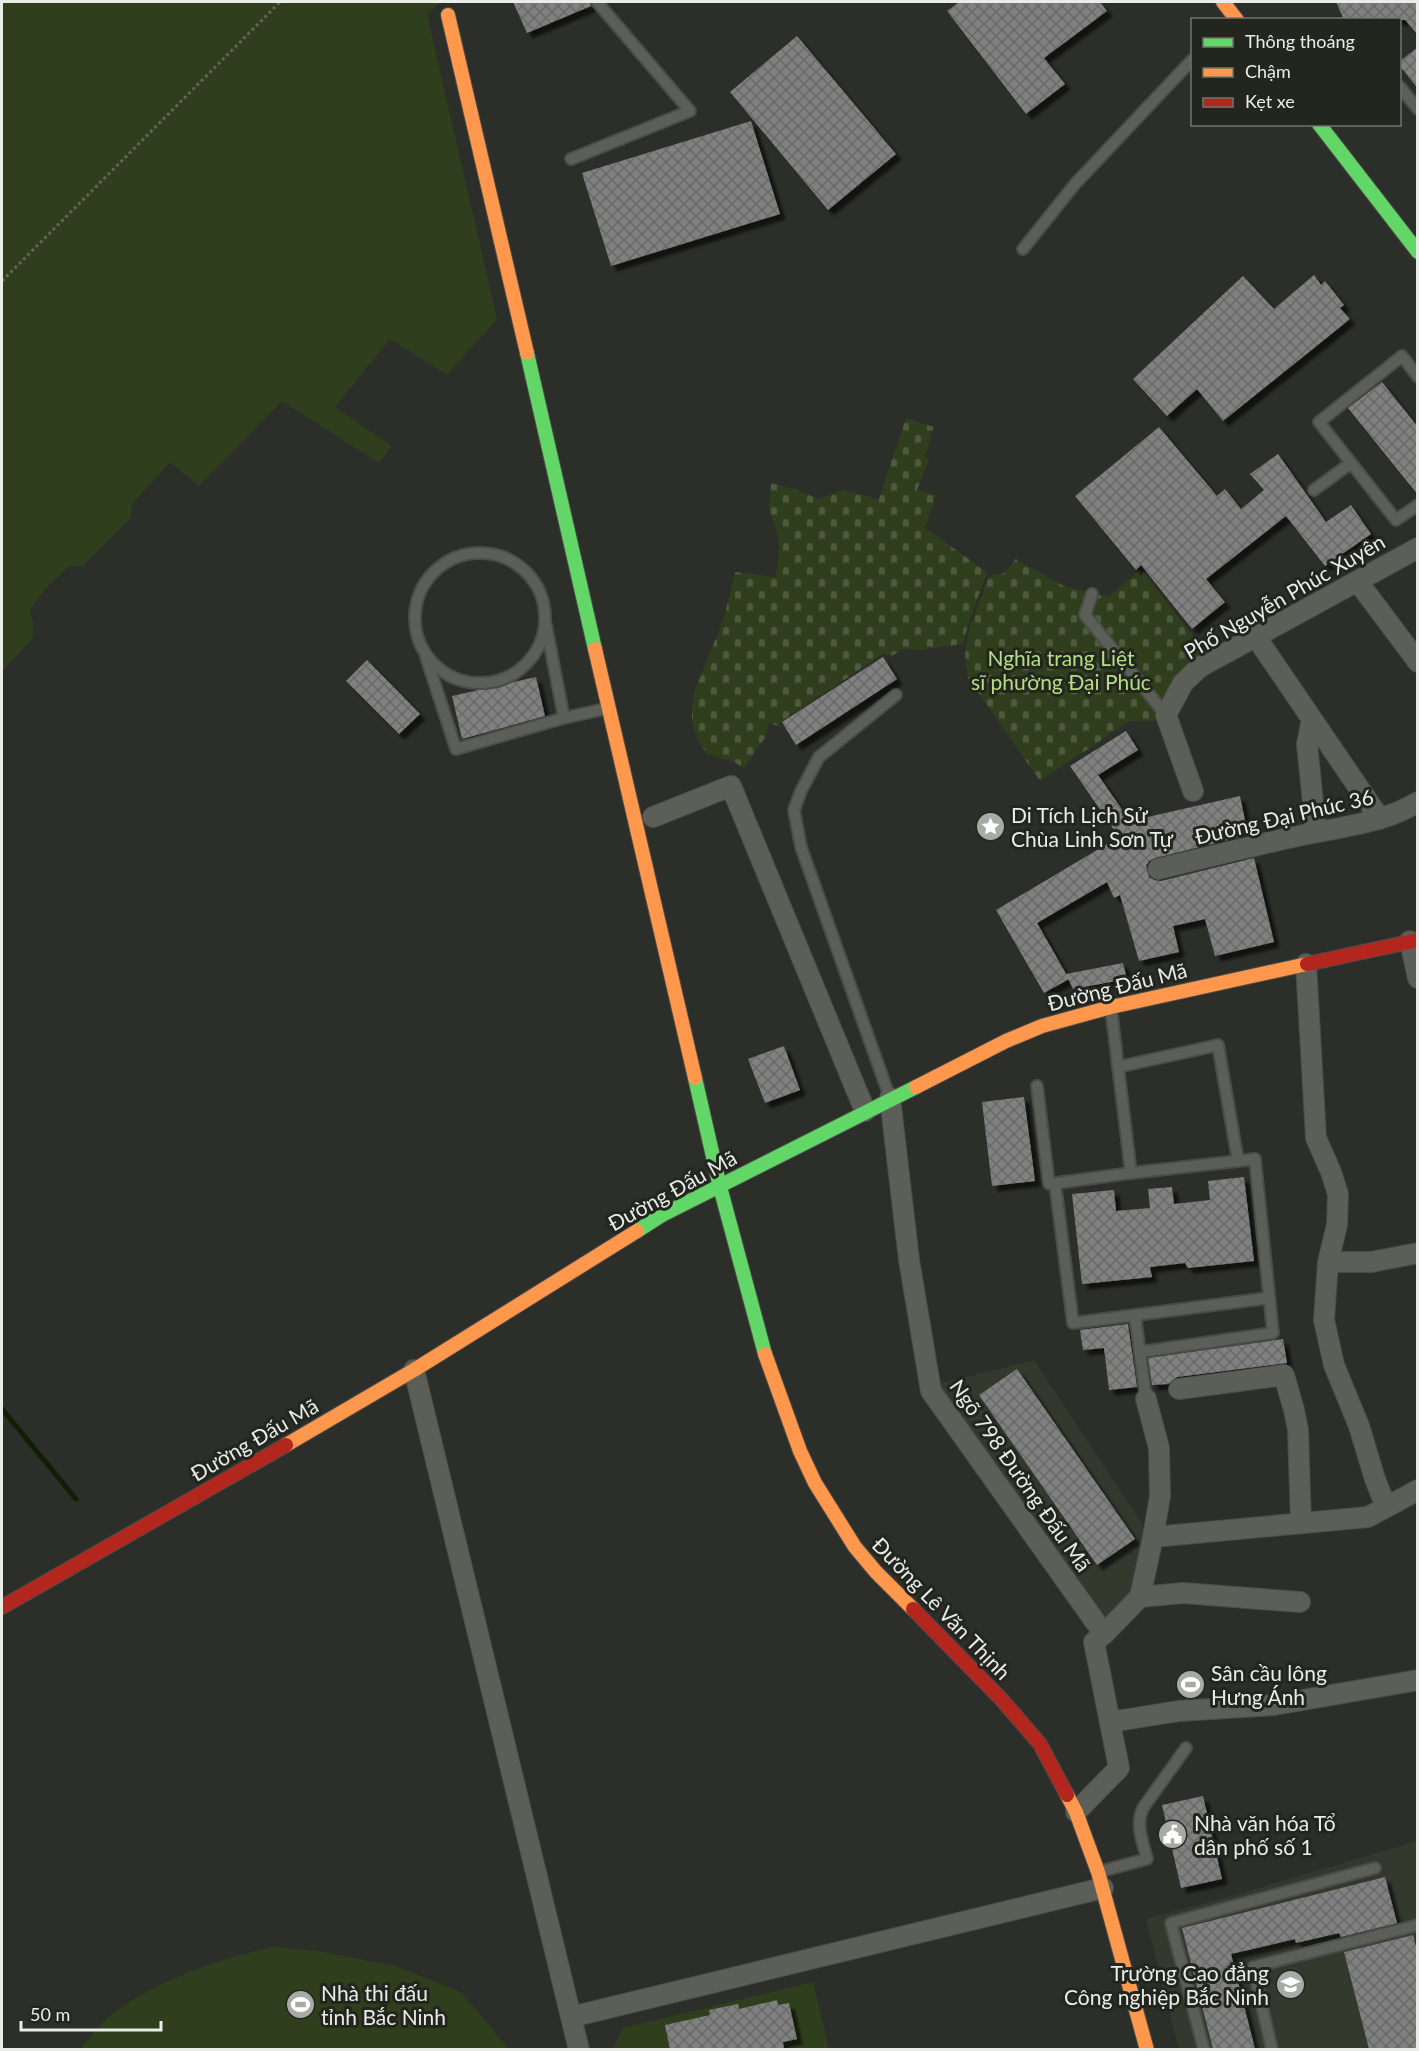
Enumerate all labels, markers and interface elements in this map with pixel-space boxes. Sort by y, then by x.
legend [1191,18,1401,126]
text: Thông thoáng [1245,30,1355,52]
text: Chậm [1245,60,1291,82]
text: Kẹt xe [1245,90,1295,112]
street label: Phố Nguyễn Phúc Xuyên [1179,528,1389,664]
park label: Nghĩa trang Liệt sĩ phường Đại Phúc [971,645,1151,694]
street label: Đường Đại Phúc 36 [1192,783,1376,849]
place label: Di Tích Lịch Sử Chùa Linh Sơn Tự [1011,802,1174,851]
place icon: Di Tích Lịch Sử Chùa Linh Sơn Tự [974,810,1006,842]
street label: Đường Đấu Mã [1045,957,1189,1015]
street label: Đường Đấu Mã [603,1144,741,1236]
street label: Ngõ 798 Đường Đấu Mã [945,1374,1097,1576]
street label: Đường Đấu Mã [186,1392,322,1486]
street label: Đường Lê Văn Thịnh [868,1532,1016,1684]
place label: Sân cầu lông Hưng Ánh [1211,1660,1327,1709]
sports icon: Sân cầu lông Hưng Ánh [1174,1668,1206,1700]
place label: Nhà văn hóa Tổ dân phố số 1 [1194,1810,1336,1859]
public building icon: Nhà văn hóa Tổ dân phố số 1 [1157,1818,1189,1850]
place label: Trường Cao đẳng Công nghiệp Bắc Ninh [1064,1960,1269,2009]
school or university icon: Trường Cao đẳng Công nghiệp Bắc Ninh [1274,1968,1306,2000]
place label: Nhà thi đấu tỉnh Bắc Ninh [321,1980,446,2029]
sports icon: Nhà thi đấu tỉnh Bắc Ninh [284,1988,316,2020]
scale bar [21,1994,160,2032]
text: 50 m [30,2003,70,2025]

